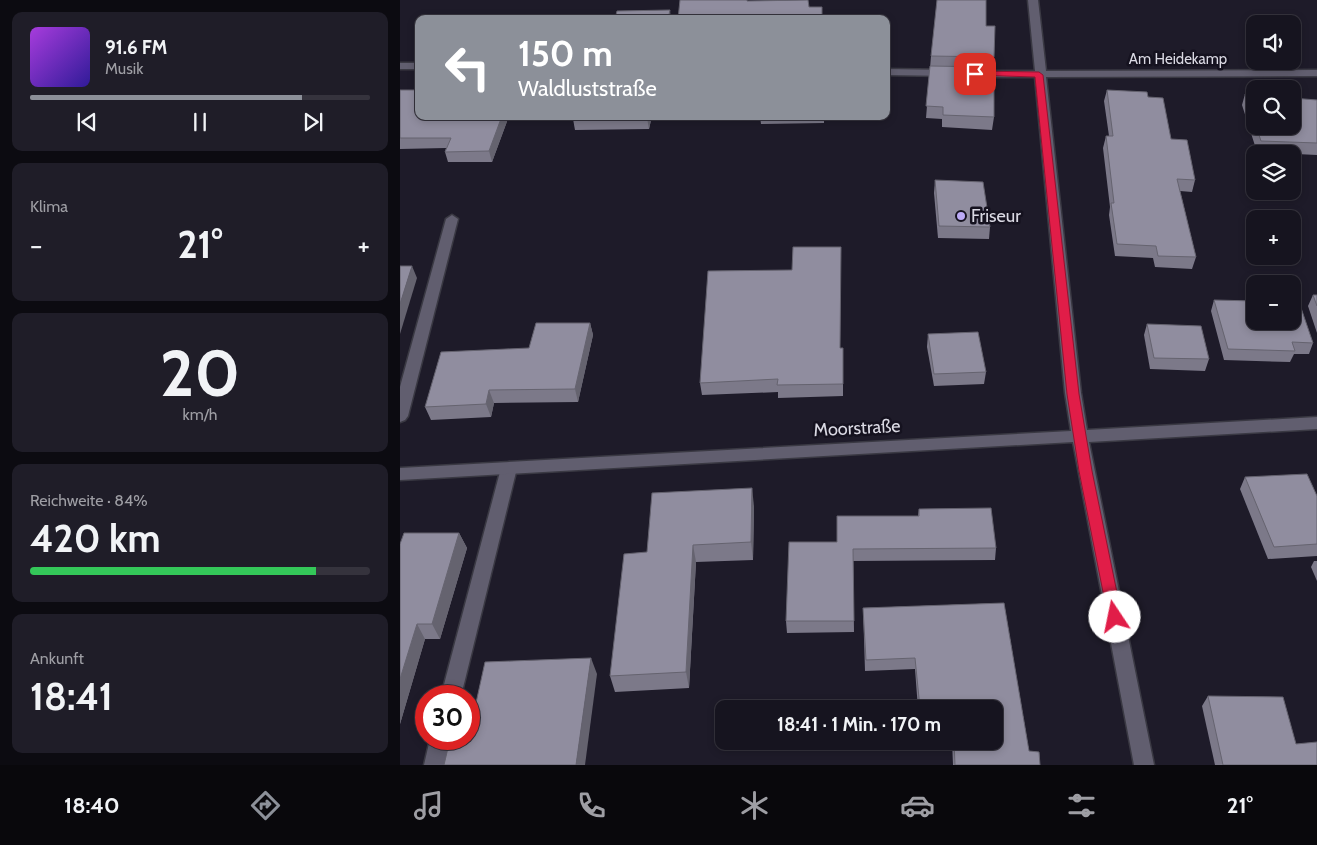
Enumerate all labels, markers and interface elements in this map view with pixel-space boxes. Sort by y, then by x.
map controls [1246,15,1301,330]
button: sound [1246,15,1301,70]
text: 150 m [518,32,613,75]
icon: left [435,35,500,100]
text: 91.6 FM [105,36,167,59]
street label: Am Heidekamp [1129,50,1227,68]
pin [954,53,996,95]
text: Musik [105,59,143,78]
icon: arrive [961,60,989,88]
text: Waldluststraße [518,75,657,102]
button: search [1246,80,1301,135]
icon: previous [73,108,101,136]
icon: pause [186,108,214,136]
icon: next [299,108,327,136]
button: layers [1246,145,1301,200]
text: Klima [30,197,68,216]
place label: Friseur [971,205,1021,227]
marker: Friseur [955,210,967,222]
button: + [1246,210,1301,265]
text: 21° [177,221,223,268]
text: − [30,228,42,262]
text: + [358,228,370,262]
button: − [1246,275,1301,330]
text: 20 [160,333,240,412]
text: km/h [182,405,218,424]
street label: Moorstraße [813,415,901,441]
text: Reichweite · 84% [30,491,148,510]
text: 420 km [30,515,161,562]
position arrow [1088,590,1140,642]
text: Ankunft [30,649,84,668]
text: 18:41 [30,673,113,720]
speed limit sign: 30 [415,685,480,750]
text: 18:41 · 1 Min. · 170 m [777,713,941,736]
icon: directions [248,788,283,823]
icon: music [411,788,446,823]
icon: phone [574,788,609,823]
icon: climate [737,788,772,823]
icon: car [900,788,935,823]
icon: filters [1064,788,1099,823]
text: 18:40 [64,792,120,819]
text: 21° [1227,792,1253,819]

